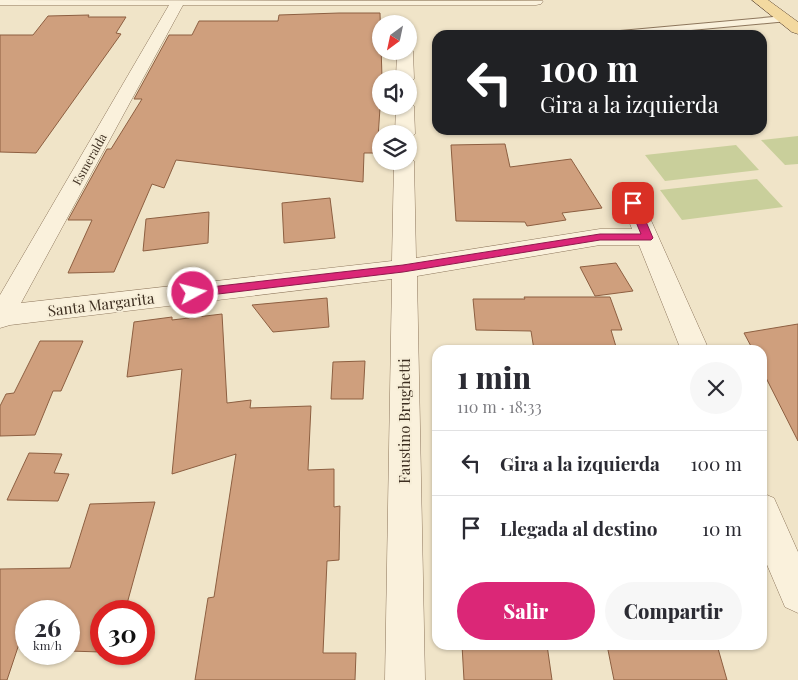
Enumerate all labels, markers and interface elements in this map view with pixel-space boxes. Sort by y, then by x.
north arrow [372,15,418,60]
map controls [372,15,417,170]
text: 100 m [540,44,638,91]
icon: left [457,50,522,115]
button: sound [372,70,417,115]
text: Gira a la izquierda [540,89,719,119]
button: layers [372,125,417,170]
street label: Esmeralda [68,130,110,188]
pin [612,182,654,224]
icon: arrive [619,189,647,217]
position arrow [166,266,218,318]
street label: Santa Margarita [47,287,156,320]
text: 1 min [457,357,531,397]
street label: Faustino Brughetti [394,358,414,484]
button: close [690,362,742,414]
text: 110 m · 18:33 [457,396,542,417]
icon: left [457,449,485,477]
text: Gira a la izquierda [500,450,660,476]
text: 100 m [691,450,742,476]
icon: arrive [457,514,485,542]
text: Llegada al destino [500,515,658,541]
text: 10 m [702,515,742,541]
button: Salir [457,582,595,640]
button: Compartir [605,582,742,640]
speed limit sign: 30 [90,600,155,665]
text: 26 [34,610,61,643]
text: km/h [33,637,62,653]

